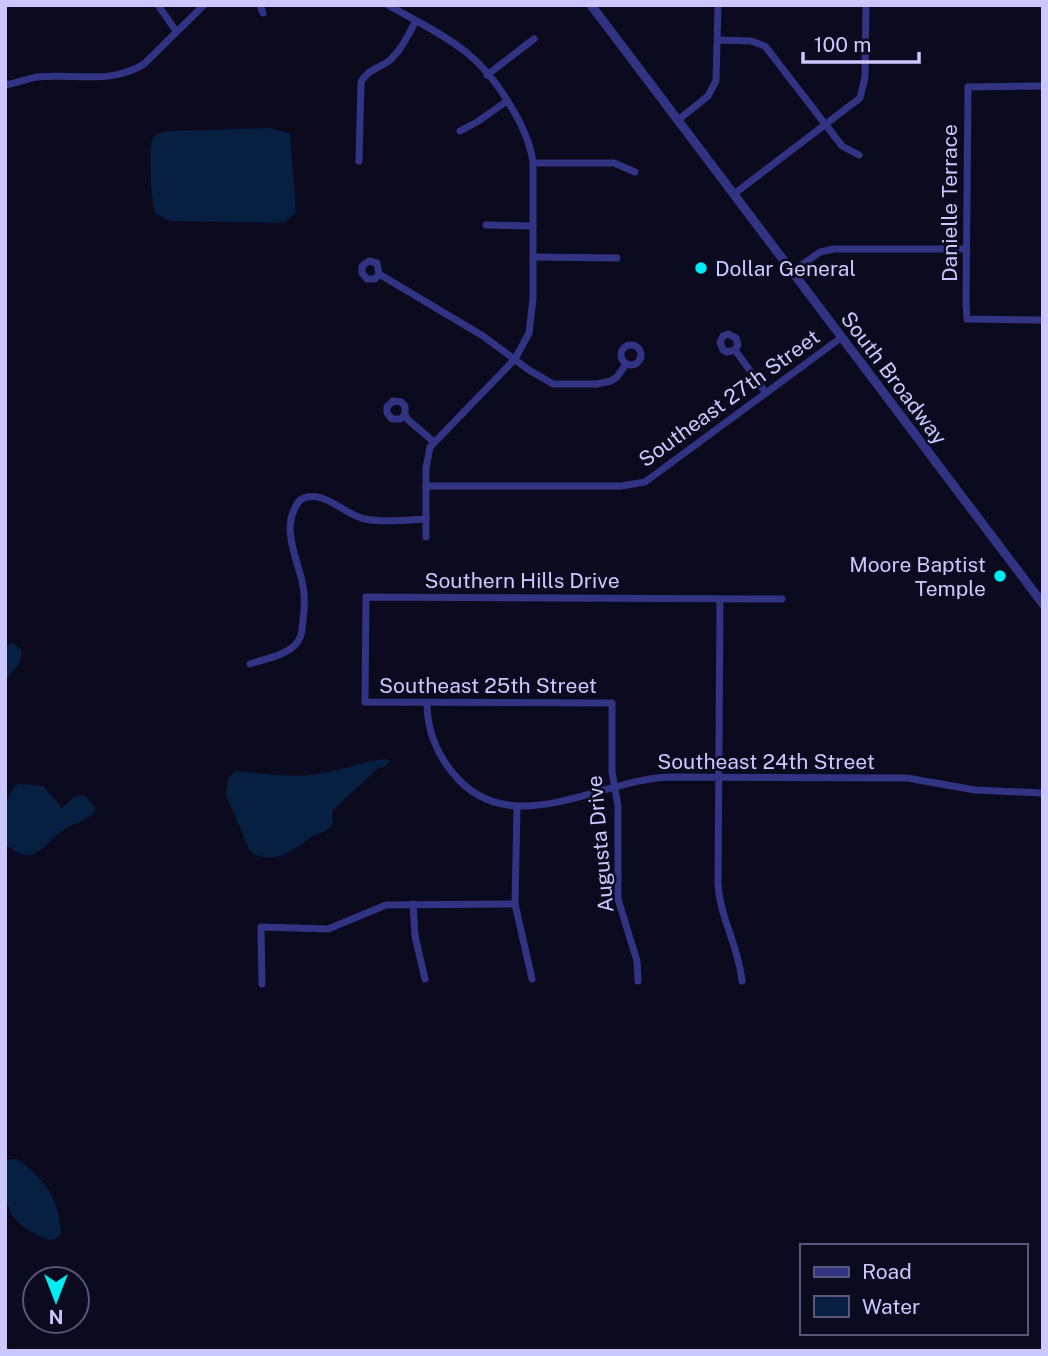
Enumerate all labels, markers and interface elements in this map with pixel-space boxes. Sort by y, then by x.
scale bar [803,21,918,65]
text: 100 m [814,32,871,57]
street label: Danielle Terrace [937,124,962,282]
place label: Dollar General [715,256,856,281]
marker: Dollar General [693,260,709,276]
street label: South Broadway [836,307,952,449]
street label: Southeast 27th Street [634,324,824,472]
place label: Moore Baptist Temple [849,552,986,601]
street label: Southern Hills Drive [424,568,620,593]
marker: Moore Baptist Temple [992,568,1008,584]
street label: Southeast 25th Street [379,673,597,698]
street label: Southeast 24th Street [657,749,875,774]
street label: Augusta Drive [582,775,618,913]
legend [800,1244,1027,1335]
text: Road [862,1259,912,1284]
north arrow [21,1265,91,1335]
text: Water [862,1294,920,1319]
text: N [49,1306,63,1328]

